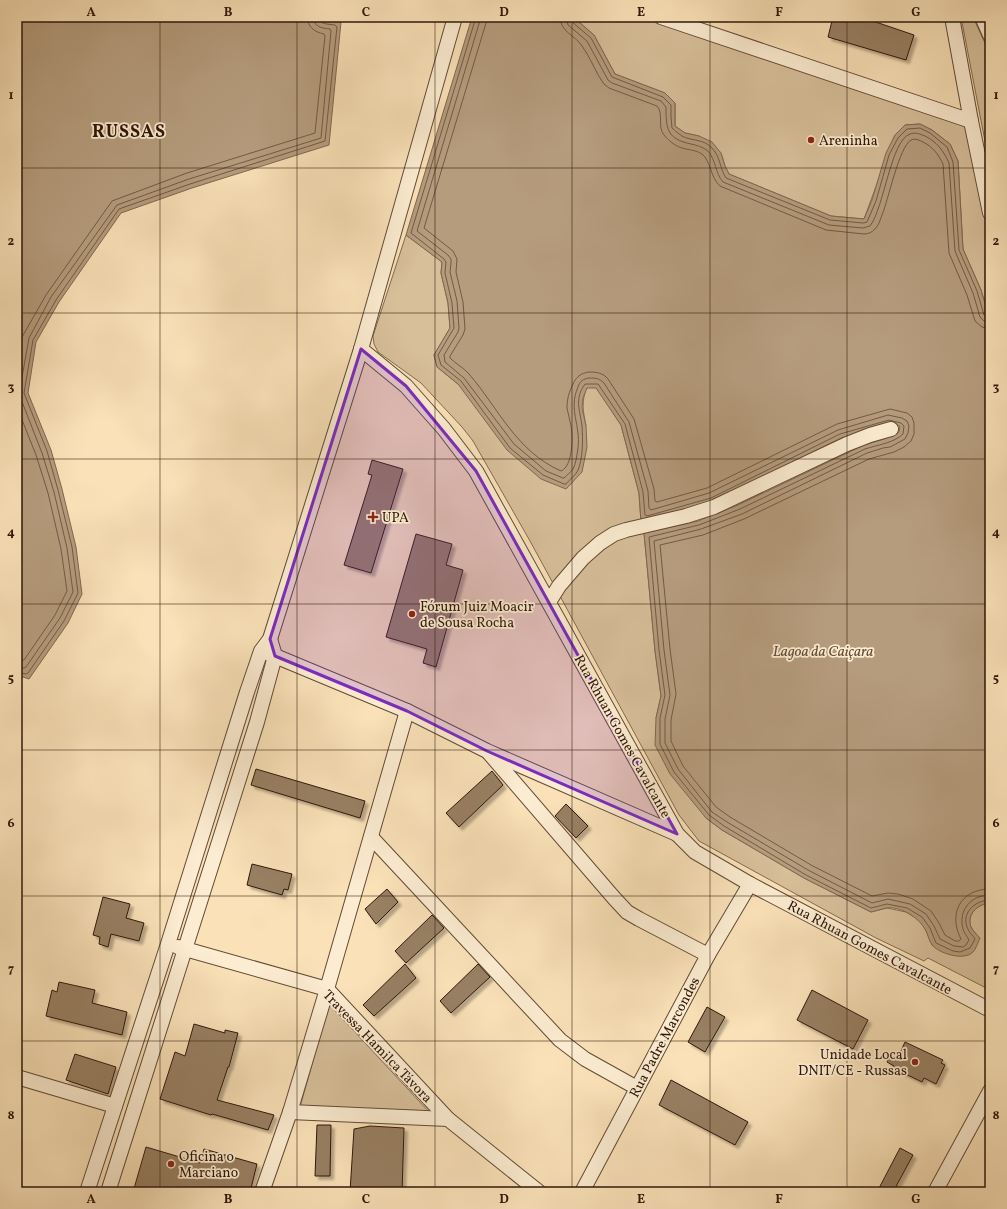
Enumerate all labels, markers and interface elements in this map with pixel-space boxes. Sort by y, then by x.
text: A [86,4,96,22]
text: B [224,4,233,22]
text: C [362,4,370,22]
text: D [499,4,509,22]
text: E [637,4,645,22]
text: F [775,4,783,22]
text: G [911,4,921,22]
text: 1 [8,87,14,105]
text: 1 [993,87,999,105]
district label: RUSSAS [92,120,166,145]
place label: Areninha [819,132,878,151]
marker: Areninha [806,135,816,145]
text: 2 [8,233,15,251]
text: 2 [993,233,1000,251]
text: 3 [8,379,15,397]
text: 3 [993,379,1000,397]
place label: UPA [382,509,409,528]
marker: UPA [367,511,379,523]
text: 4 [7,524,15,542]
text: 4 [992,524,1000,542]
place label: Fórum Juiz Moacir de Sousa Rocha [420,598,534,633]
marker: Fórum Juiz Moacir de Sousa Rocha [407,609,417,619]
water label: Lagoa da Caiçara [773,642,873,663]
street label: Rua Rhuan Gomes Cavalcante [569,652,675,822]
text: 5 [8,670,14,688]
text: 5 [993,670,999,688]
text: 6 [7,815,15,833]
text: 6 [992,815,1000,833]
street label: Rua Rhuan Gomes Cavalcante [784,897,955,1000]
text: 7 [8,961,14,979]
text: 7 [993,961,999,979]
street label: Rua Padre Marcondes [625,974,705,1101]
street label: Travessa Hamilca Távora [318,986,436,1108]
place label: Unidade Local DNIT/CE - Russas [798,1046,907,1081]
marker: Unidade Local DNIT/CE - Russas [910,1057,920,1067]
text: 8 [7,1107,15,1125]
text: 8 [992,1107,1000,1125]
place label: Oficina o Marciano [179,1148,238,1183]
marker: Oficina o Marciano [166,1159,176,1169]
text: A [86,1191,96,1209]
text: B [224,1191,233,1209]
text: C [362,1191,370,1209]
text: D [499,1191,509,1209]
text: E [637,1191,645,1209]
text: F [775,1191,783,1209]
text: G [911,1191,921,1209]

